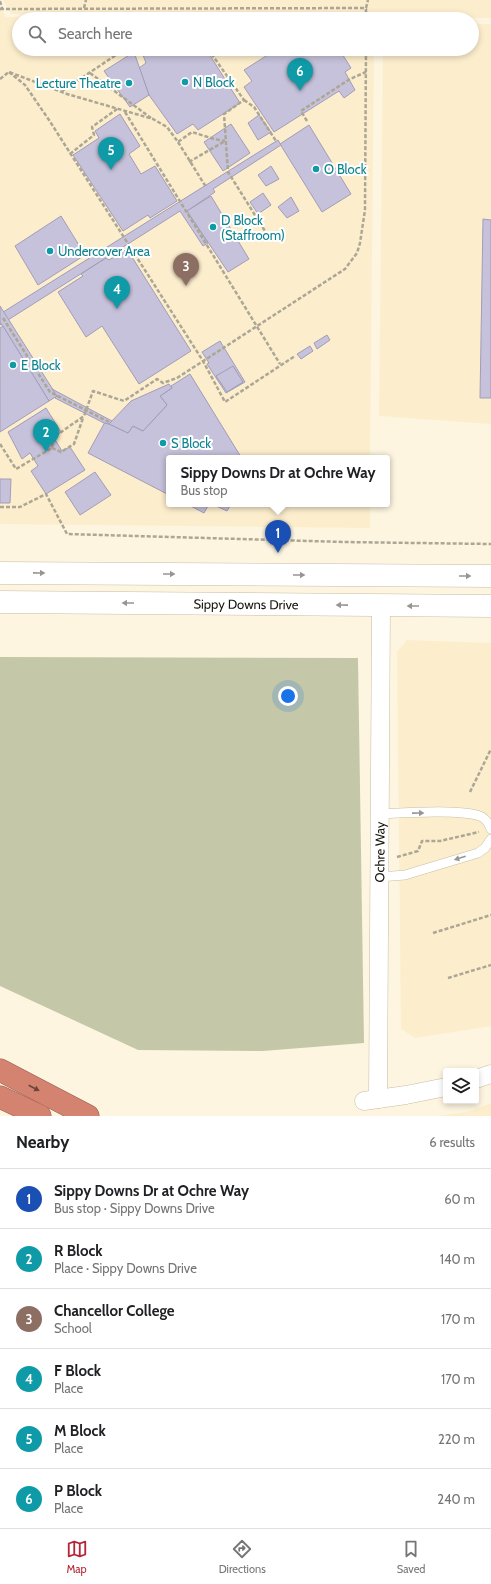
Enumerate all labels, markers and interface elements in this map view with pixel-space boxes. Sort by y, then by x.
search box [12,12,479,56]
icon: search [26,23,48,45]
text: Search here [58,25,133,43]
pin: 6 [287,58,313,91]
place label: N Block [193,74,235,90]
place label: Lecture Theatre [36,75,121,91]
marker: N Block [180,77,190,87]
marker: Lecture Theatre [124,78,134,88]
pin: 5 [98,137,124,170]
place label: O Block [324,161,367,177]
marker: O Block [311,164,321,174]
place label: D Block (Staffroom) [221,212,285,243]
marker: D Block (Staffroom) [208,222,218,232]
place label: Undercover Area [58,243,151,259]
marker: Undercover Area [45,246,55,256]
pin: 3 [173,253,199,286]
pin: 4 [104,276,130,309]
place label: E Block [21,357,61,373]
marker: E Block [8,360,18,370]
pin: 2 [33,419,59,452]
place label: S Block [171,435,211,451]
marker: S Block [158,438,168,448]
popup [166,455,390,507]
text: Sippy Downs Dr at Ochre Way [180,464,376,482]
text: Bus stop [180,482,227,498]
pin: 1 [265,520,291,553]
one-way arrow [33,570,46,576]
one-way arrow [163,571,176,577]
one-way arrow [293,572,306,578]
one-way arrow [459,573,472,579]
street label: Sippy Downs Drive [193,596,299,612]
one-way arrow [121,600,134,606]
one-way arrow [336,601,348,608]
one-way arrow [406,603,419,609]
your location [278,686,298,706]
one-way arrow [412,810,425,816]
street label: Ochre Way [371,821,388,882]
one-way arrow [453,855,465,861]
map controls [443,1068,479,1104]
button: layers [443,1068,479,1104]
one-way arrow [29,1084,40,1091]
text: Nearby [16,1132,69,1152]
text: 6 results [429,1134,475,1150]
text: Sippy Downs Dr at Ochre Way [54,1182,249,1200]
text: 1 [27,1191,31,1207]
text: 60 m [444,1191,475,1207]
text: Bus stop · Sippy Downs Drive [54,1200,215,1216]
text: R Block [54,1242,103,1260]
text: 2 [26,1251,32,1267]
text: 140 m [440,1251,475,1267]
text: Place · Sippy Downs Drive [54,1260,197,1276]
text: Chancellor College [54,1302,175,1320]
text: 3 [25,1311,33,1327]
text: 170 m [441,1311,475,1327]
text: School [54,1320,92,1336]
text: F Block [54,1362,101,1380]
text: 4 [25,1371,33,1387]
text: 170 m [441,1371,475,1387]
text: Place [54,1380,83,1396]
text: M Block [54,1422,106,1440]
text: 5 [26,1431,32,1447]
text: 220 m [438,1431,475,1447]
text: Place [54,1440,83,1456]
text: P Block [54,1482,102,1500]
text: 6 [25,1491,33,1507]
text: 240 m [437,1491,475,1507]
text: Place [54,1500,83,1516]
tab: Map [66,1538,88,1576]
tab: Directions [219,1538,266,1576]
tab: Saved [397,1538,425,1576]

